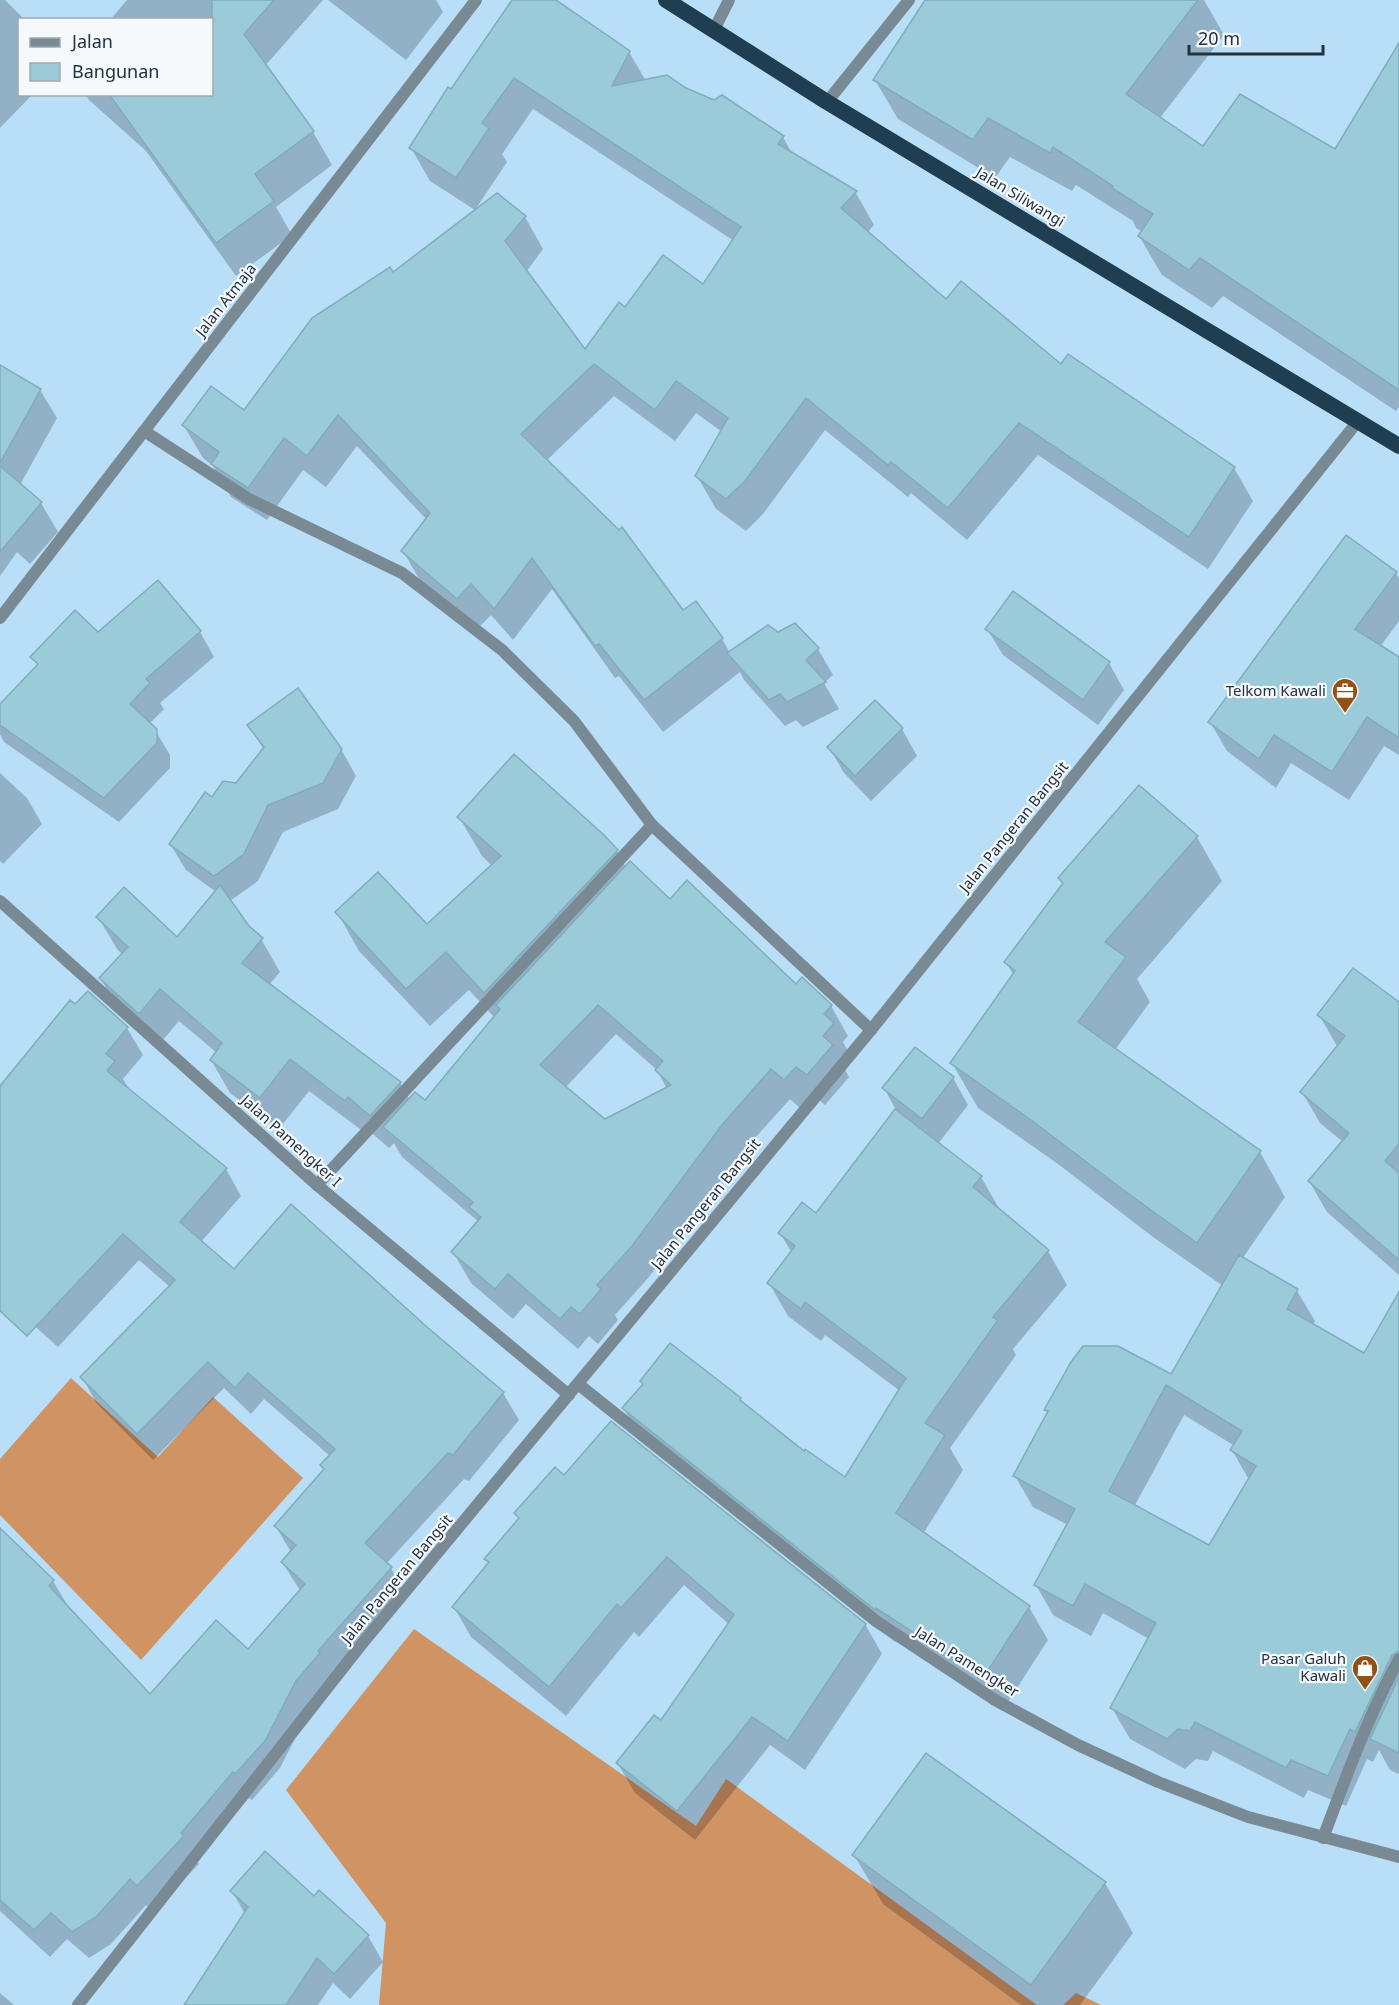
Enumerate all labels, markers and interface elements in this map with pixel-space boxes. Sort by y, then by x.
legend [18,18,213,96]
scale bar [1189,18,1322,56]
text: 20 m [1198,26,1240,50]
text: Jalan [70,29,113,53]
text: Bangunan [72,59,159,83]
street label: Jalan Siliwangi [971,161,1069,231]
street label: Jalan Atmaja [189,259,260,342]
office icon: Telkom Kawali [1330,676,1360,714]
place label: Telkom Kawali [1226,680,1326,700]
street label: Jalan Pangeran Bangsit [953,756,1073,898]
street label: Jalan Pamengker I [236,1089,346,1191]
street label: Jalan Pangeran Bangsit [645,1133,765,1275]
street label: Jalan Pangeran Bangsit [335,1509,457,1649]
street label: Jalan Pamengker [910,1620,1023,1701]
place label: Pasar Galuh Kawali [1261,1648,1346,1685]
shop icon: Pasar Galuh Kawali [1350,1653,1380,1691]

